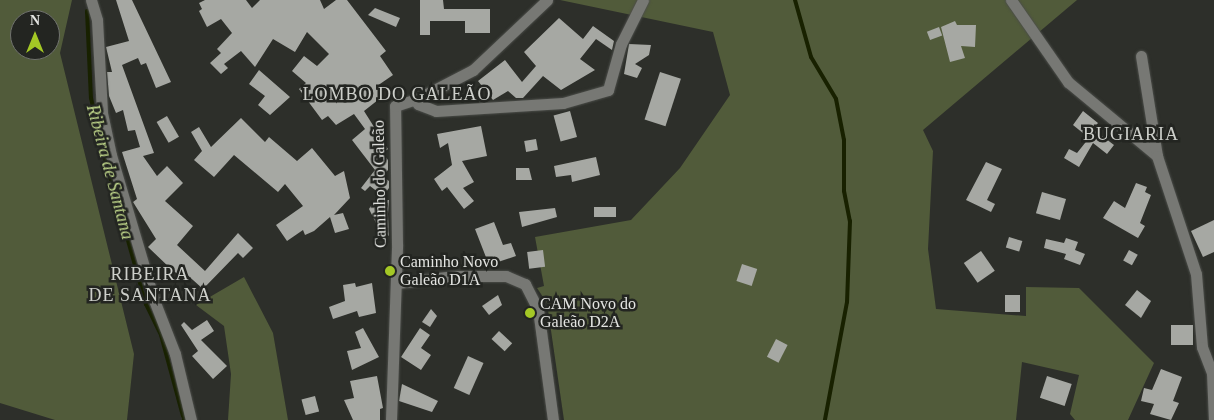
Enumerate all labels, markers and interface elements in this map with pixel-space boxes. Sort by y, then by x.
north arrow [10,10,60,60]
text: N [30,13,40,28]
district label: LOMBO DO GALEÃO [301,83,493,105]
water label: Ribeira de Santana [82,102,138,242]
street label: Caminho do Galeão [369,120,391,248]
district label: BUGIARIA [1082,123,1180,145]
place label: Caminho Novo Galeão D1A [400,252,498,290]
district label: RIBEIRA DE SANTANA [87,264,213,306]
marker: Caminho Novo Galeão D1A [384,265,396,277]
place label: CAM Novo do Galeão D2A [540,294,636,332]
marker: CAM Novo do Galeão D2A [524,307,536,319]

